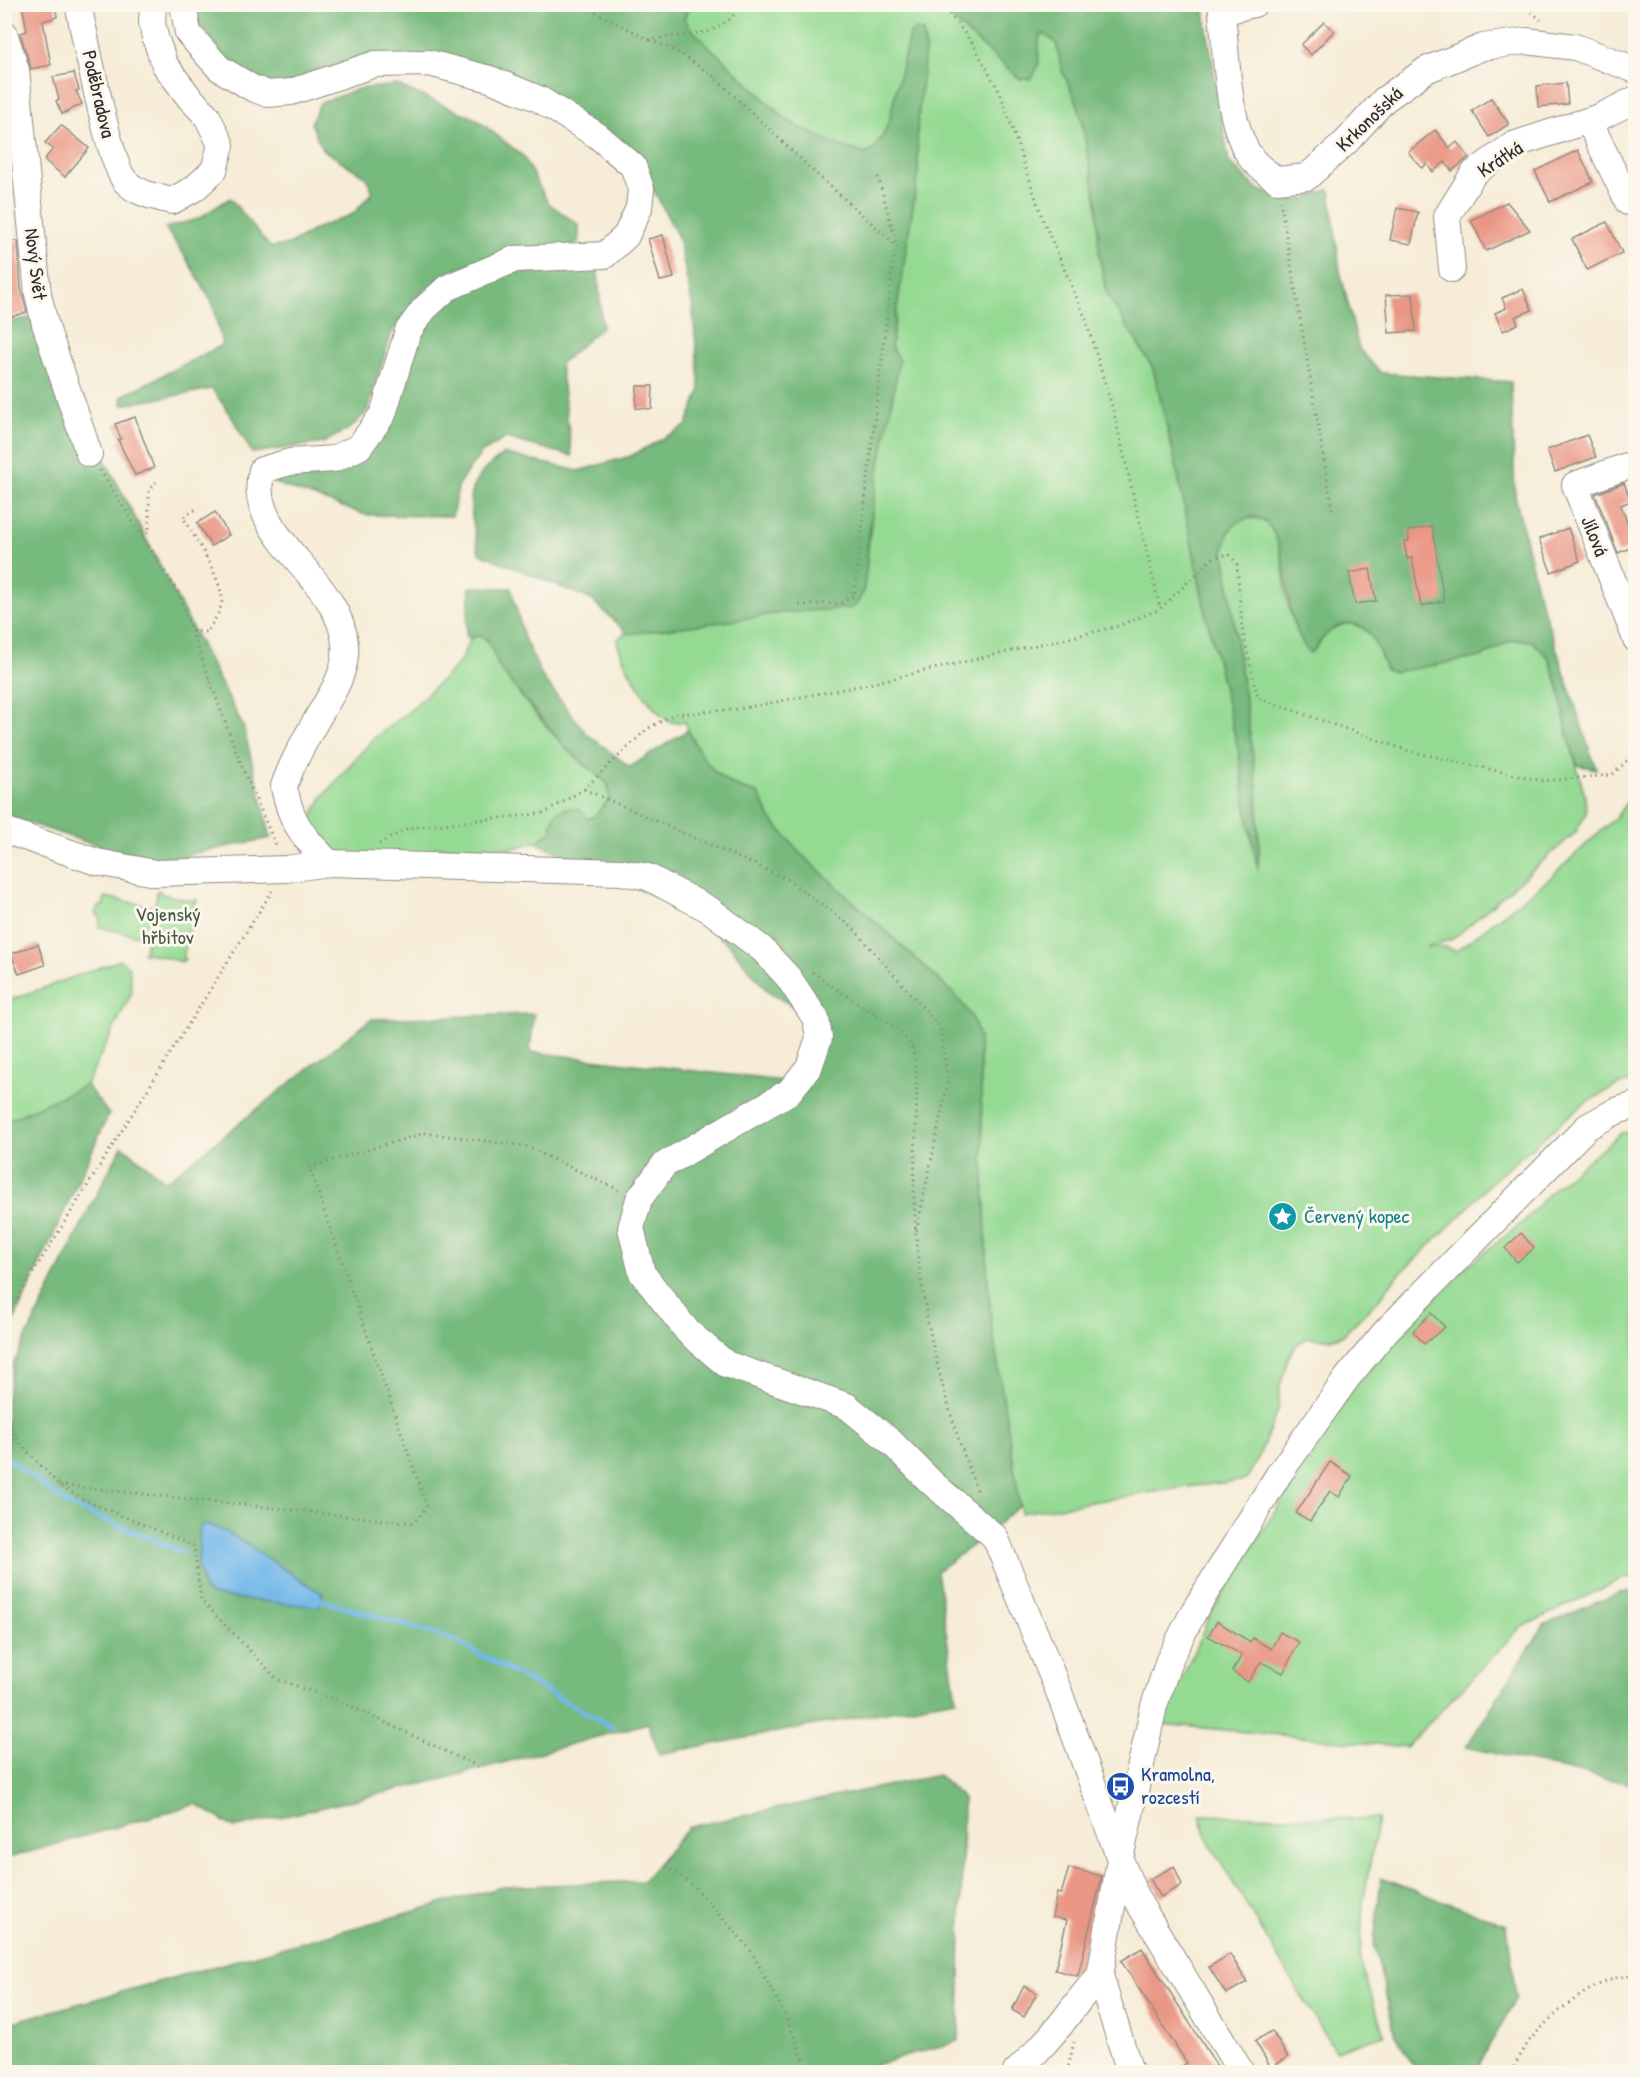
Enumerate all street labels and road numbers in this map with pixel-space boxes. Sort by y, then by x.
street label: Poděbradova [76,48,123,140]
street label: Krkonošská [1329,80,1408,157]
street label: Krátká [1472,134,1528,183]
street label: Nový Svět [19,227,54,302]
street label: Jílová [1575,512,1616,560]

